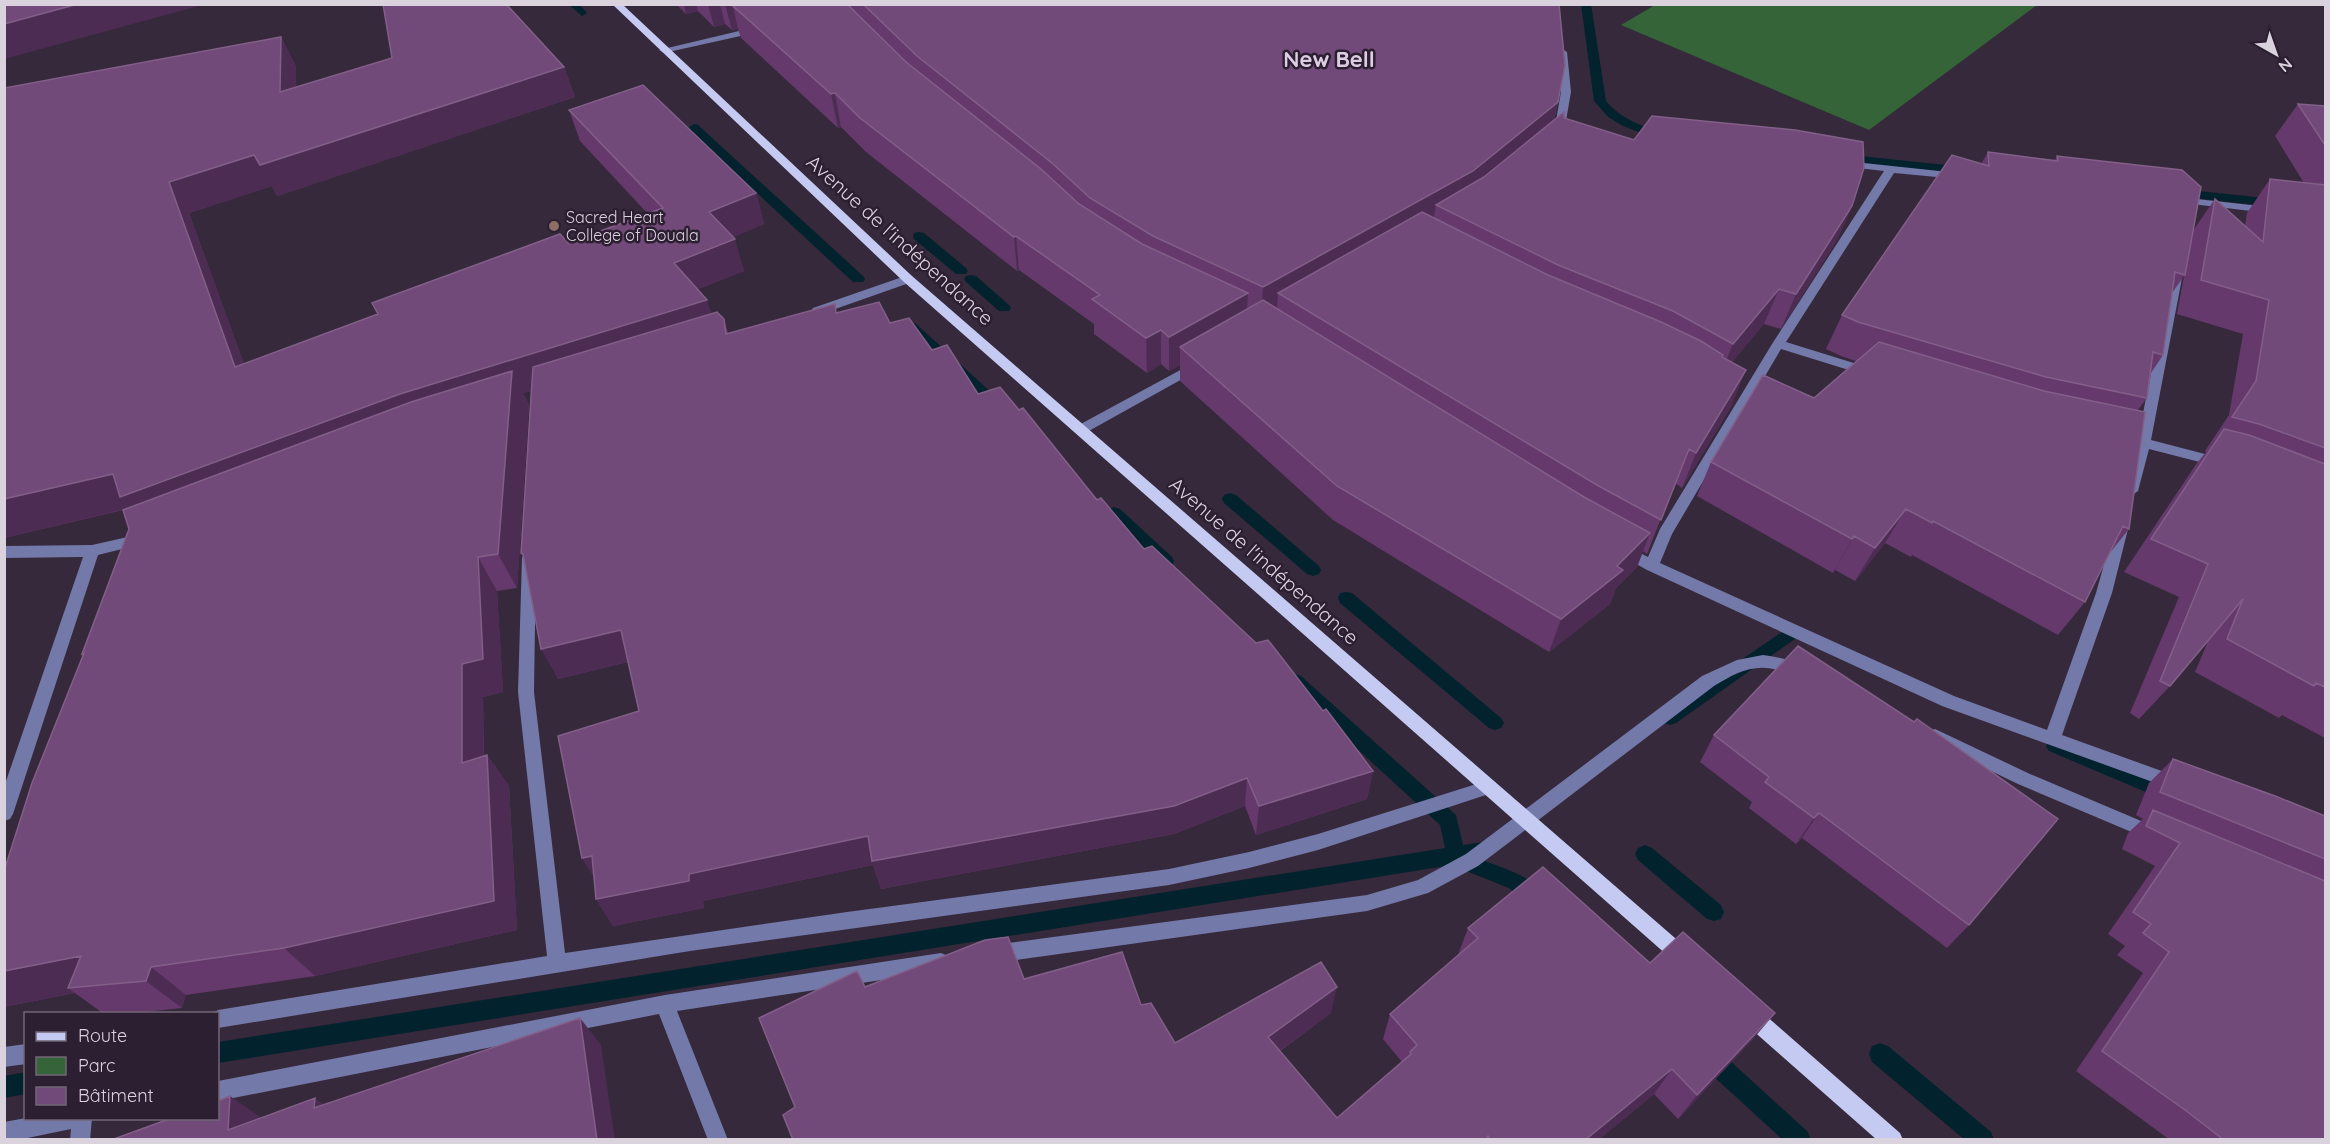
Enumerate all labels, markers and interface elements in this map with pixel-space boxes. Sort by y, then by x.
north arrow [2246,24,2306,84]
district label: New Bell [1283,45,1375,73]
text: N [2275,54,2297,77]
street label: Avenue de l'indépendance [802,149,999,330]
place label: Sacred Heart College of Douala [566,207,699,245]
marker: Sacred Heart College of Douala [547,219,561,233]
street label: Avenue de l'indépendance [1164,472,1364,650]
legend [24,1012,219,1120]
text: Route [78,1024,127,1047]
text: Parc [78,1054,115,1077]
text: Bâtiment [78,1084,154,1107]

